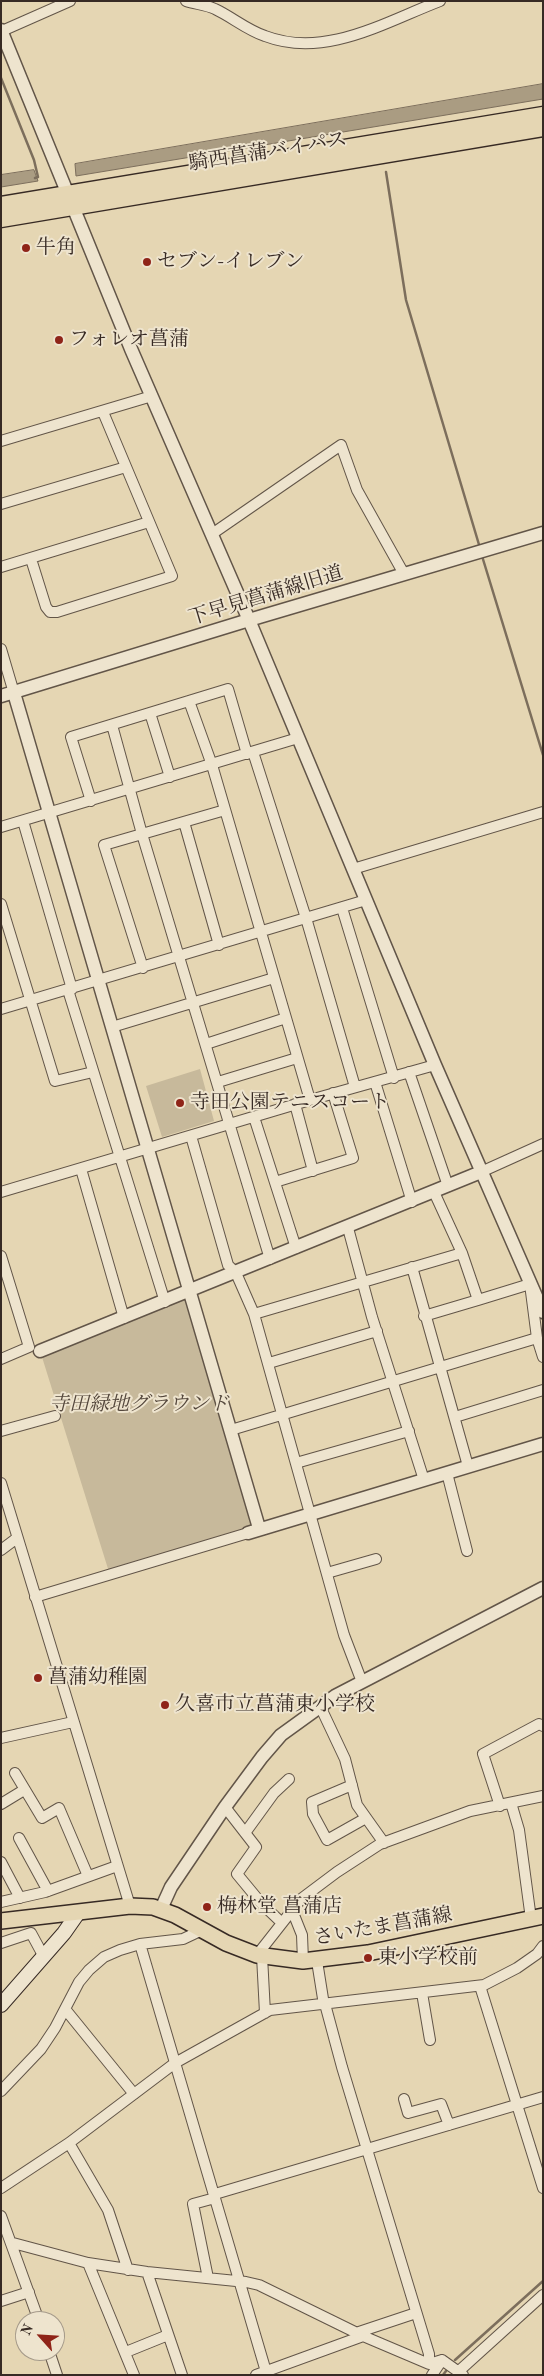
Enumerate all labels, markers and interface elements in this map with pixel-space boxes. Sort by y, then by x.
street label: 騎西菖蒲バイパス [187,128,349,176]
place label: 牛角 [36,236,76,260]
marker: 牛角 [20,242,32,254]
place label: セブン-イレブン [157,250,304,274]
marker: セブン-イレブン [141,256,153,268]
place label: フォレオ菖蒲 [69,328,189,352]
marker: フォレオ菖蒲 [53,334,65,346]
street label: 下早見菖蒲線旧道 [186,561,346,631]
place label: 寺田公園テニスコート [190,1091,390,1115]
marker: 寺田公園テニスコート [174,1097,186,1109]
park label: 寺田緑地グラウンド [49,1393,229,1417]
place label: 菖蒲幼稚園 [48,1666,148,1690]
marker: 菖蒲幼稚園 [32,1672,44,1684]
place label: 久喜市立菖蒲東小学校 [175,1693,375,1717]
marker: 久喜市立菖蒲東小学校 [159,1699,171,1711]
place label: 梅林堂 菖蒲店 [217,1895,343,1919]
marker: 梅林堂 菖蒲店 [201,1901,213,1913]
street label: さいたま菖蒲線 [312,1903,454,1951]
place label: 東小学校前 [378,1946,478,1970]
marker: 東小学校前 [362,1952,374,1964]
north arrow [15,2311,65,2361]
text: N [19,2322,36,2338]

